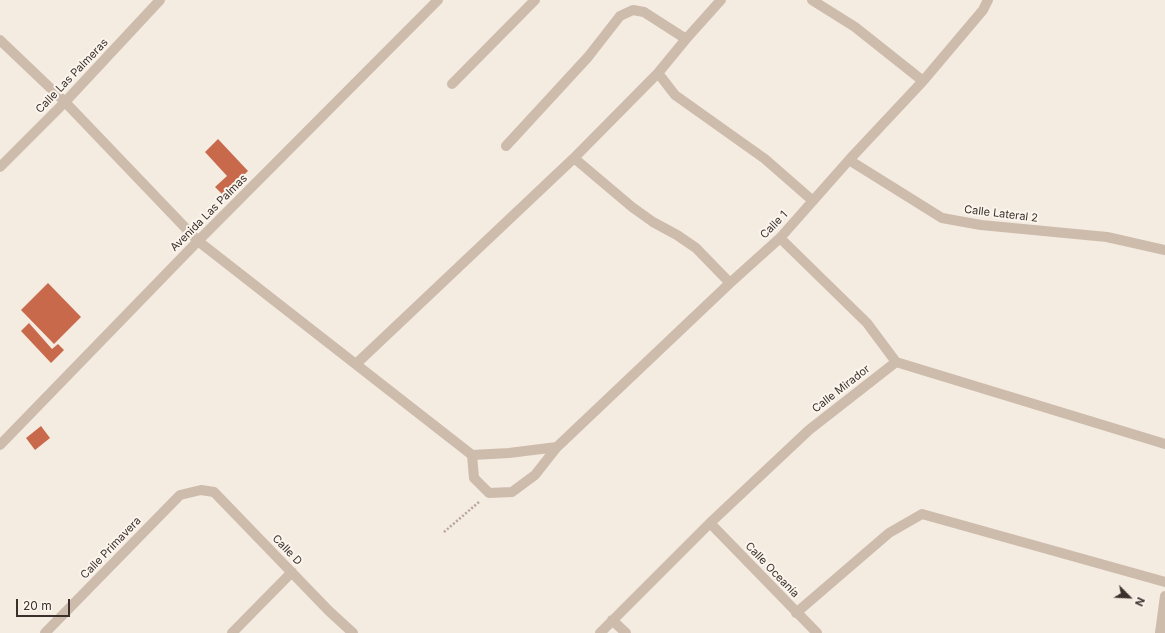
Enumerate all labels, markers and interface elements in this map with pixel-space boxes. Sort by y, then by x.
street label: Calle Las Palmeras [33,36,111,116]
street label: Avenida Las Palmas [168,172,250,254]
street label: Calle Lateral 2 [963,203,1039,225]
street label: Calle 1 [758,208,790,242]
street label: Calle Mirador [810,362,872,416]
street label: Calle Primavera [78,514,144,582]
street label: Calle D [269,532,305,568]
street label: Calle Oceanía [742,540,802,600]
north arrow [1109,577,1149,617]
scale bar [18,591,72,617]
text: N [1132,595,1148,609]
text: 20 m [23,598,52,613]

